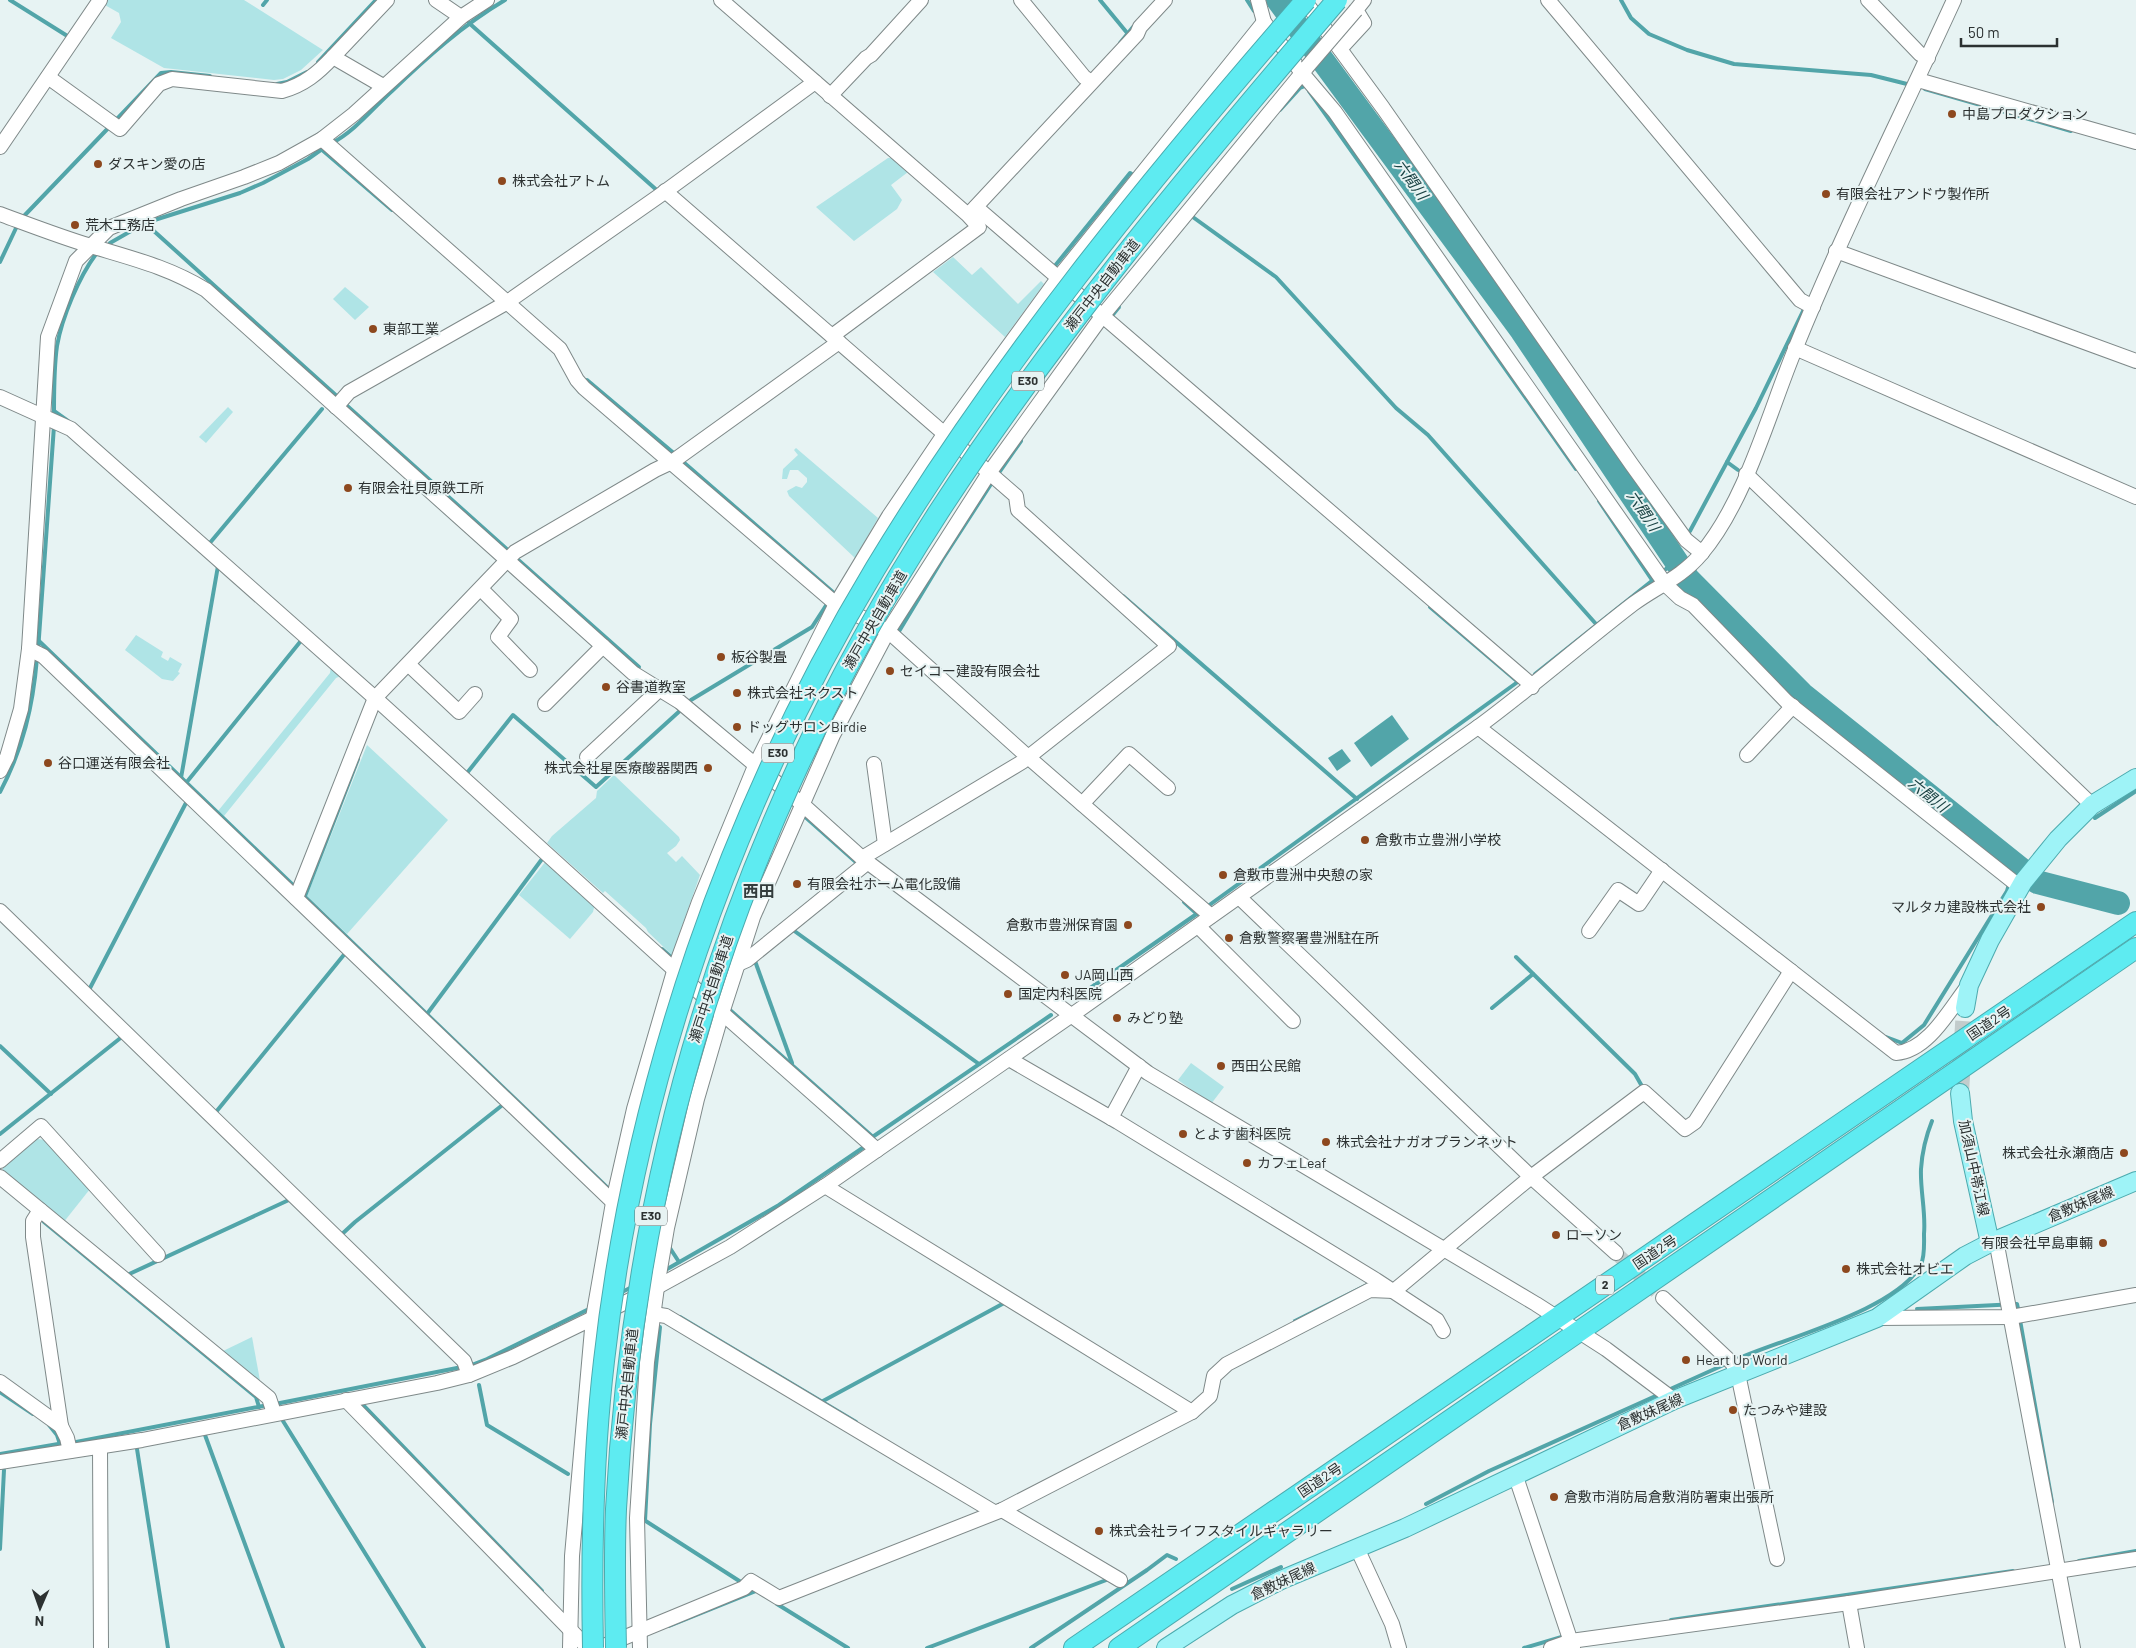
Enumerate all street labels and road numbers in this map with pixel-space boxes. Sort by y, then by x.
street label: 瀬戸中央自動車道 [1060,235,1143,334]
road number: E30 [1012,372,1044,391]
street label: 瀬戸中央自動車道 [839,567,910,672]
road number: E30 [762,744,794,762]
street label: 瀬戸中央自動車道 [685,933,736,1045]
street label: 国道2号 [1963,1002,2014,1043]
street label: 加須山中帯江線 [1956,1118,1993,1218]
street label: 倉敷妹尾線 [2045,1182,2116,1225]
road number: E30 [635,1206,667,1226]
street label: 国道2号 [1629,1231,1680,1272]
road number: 2 [1596,1276,1614,1294]
street label: 瀬戸中央自動車道 [612,1327,641,1441]
street label: 倉敷妹尾線 [1614,1390,1685,1434]
street label: 国道2号 [1294,1459,1345,1500]
street label: 倉敷妹尾線 [1247,1558,1318,1603]

